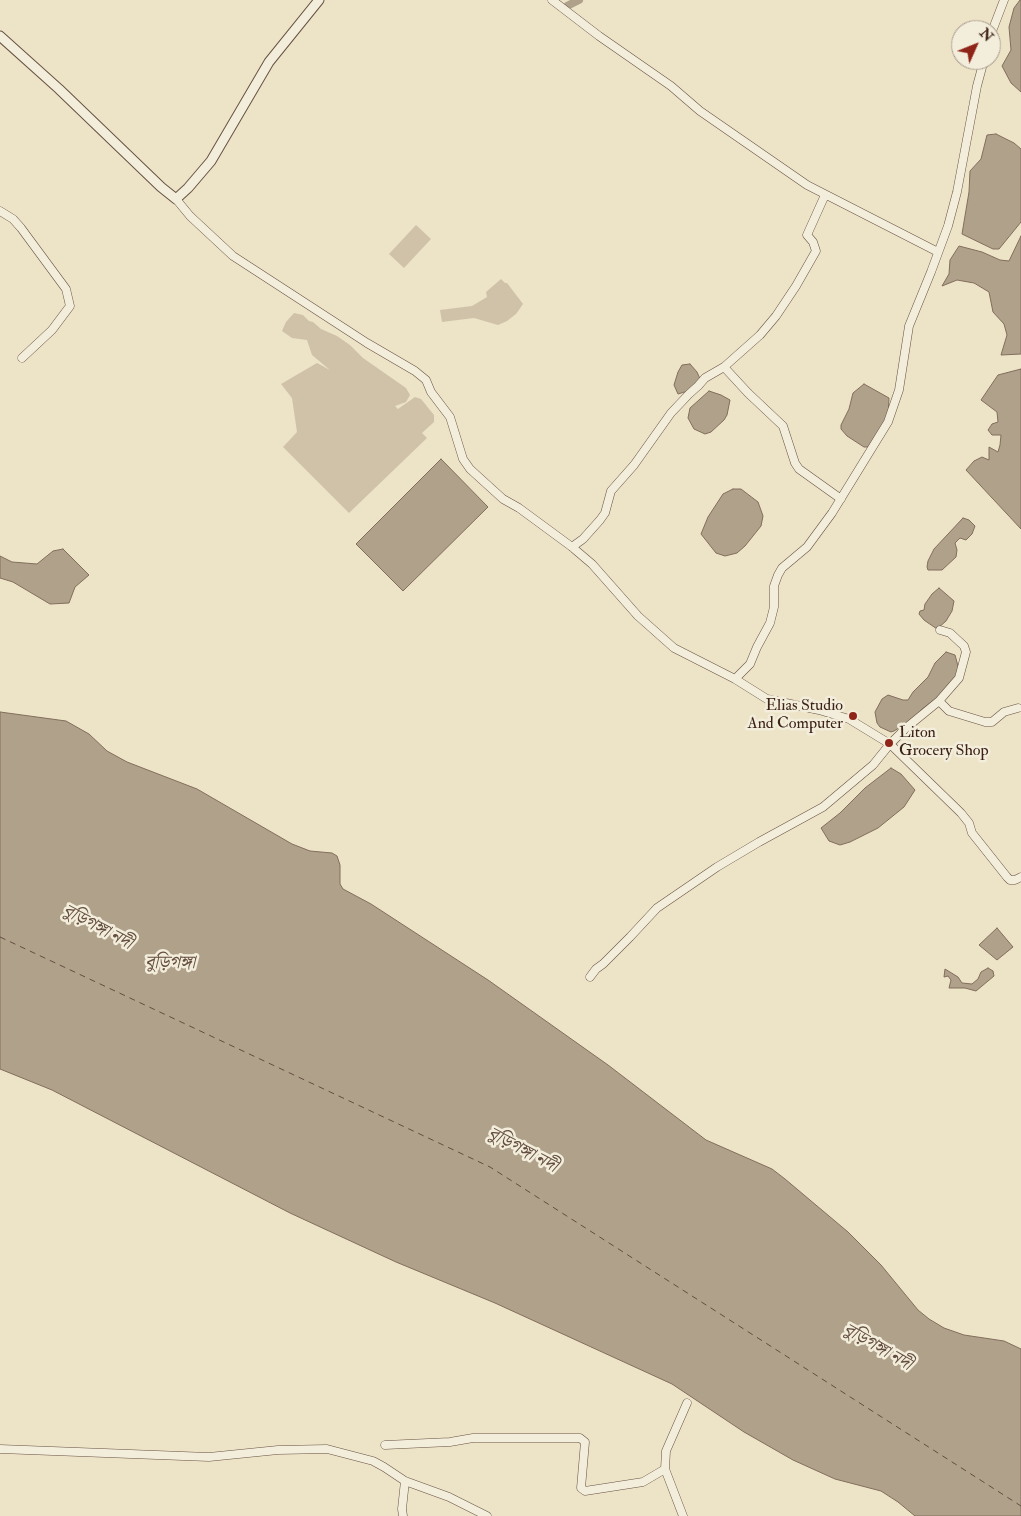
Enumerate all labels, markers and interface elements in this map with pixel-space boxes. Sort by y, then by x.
north arrow [951,20,1001,70]
text: N [976,25,997,45]
place label: Elias Studio And Computer [748,697,843,735]
marker: Elias Studio And Computer [847,710,859,722]
place label: Liton Grocery Shop [899,724,989,762]
marker: Liton Grocery Shop [883,737,895,749]
water label: বুড়িগঙ্গা নদী [58,901,136,955]
water label: বুড়িগঙ্গা [145,953,195,975]
water label: বুড়িগঙ্গা নদী [483,1124,561,1178]
water label: বুড়িগঙ্গা নদী [839,1320,915,1376]

